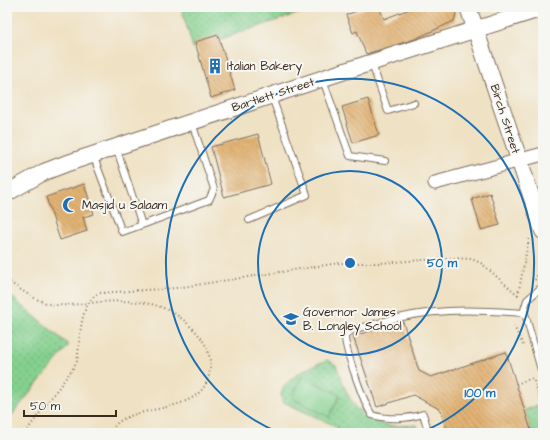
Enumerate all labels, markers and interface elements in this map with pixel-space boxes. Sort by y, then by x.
building icon: Italian Bakery [206,57,224,75]
place label: Italian Bakery [227,58,303,76]
street label: Bartlett Street [229,74,317,116]
street label: Birch Street [486,82,524,156]
mosque icon: Masjid u Salaam [61,196,79,214]
place label: Masjid u Salaam [82,197,168,214]
text: 50 m [427,255,458,272]
centre of rings [343,256,357,270]
place label: Governor James B. Longley School [303,304,402,336]
school or university icon: Governor James B. Longley School [282,310,300,328]
text: 100 m [465,385,496,402]
scale bar [24,392,116,418]
text: 50 m [30,398,61,415]

